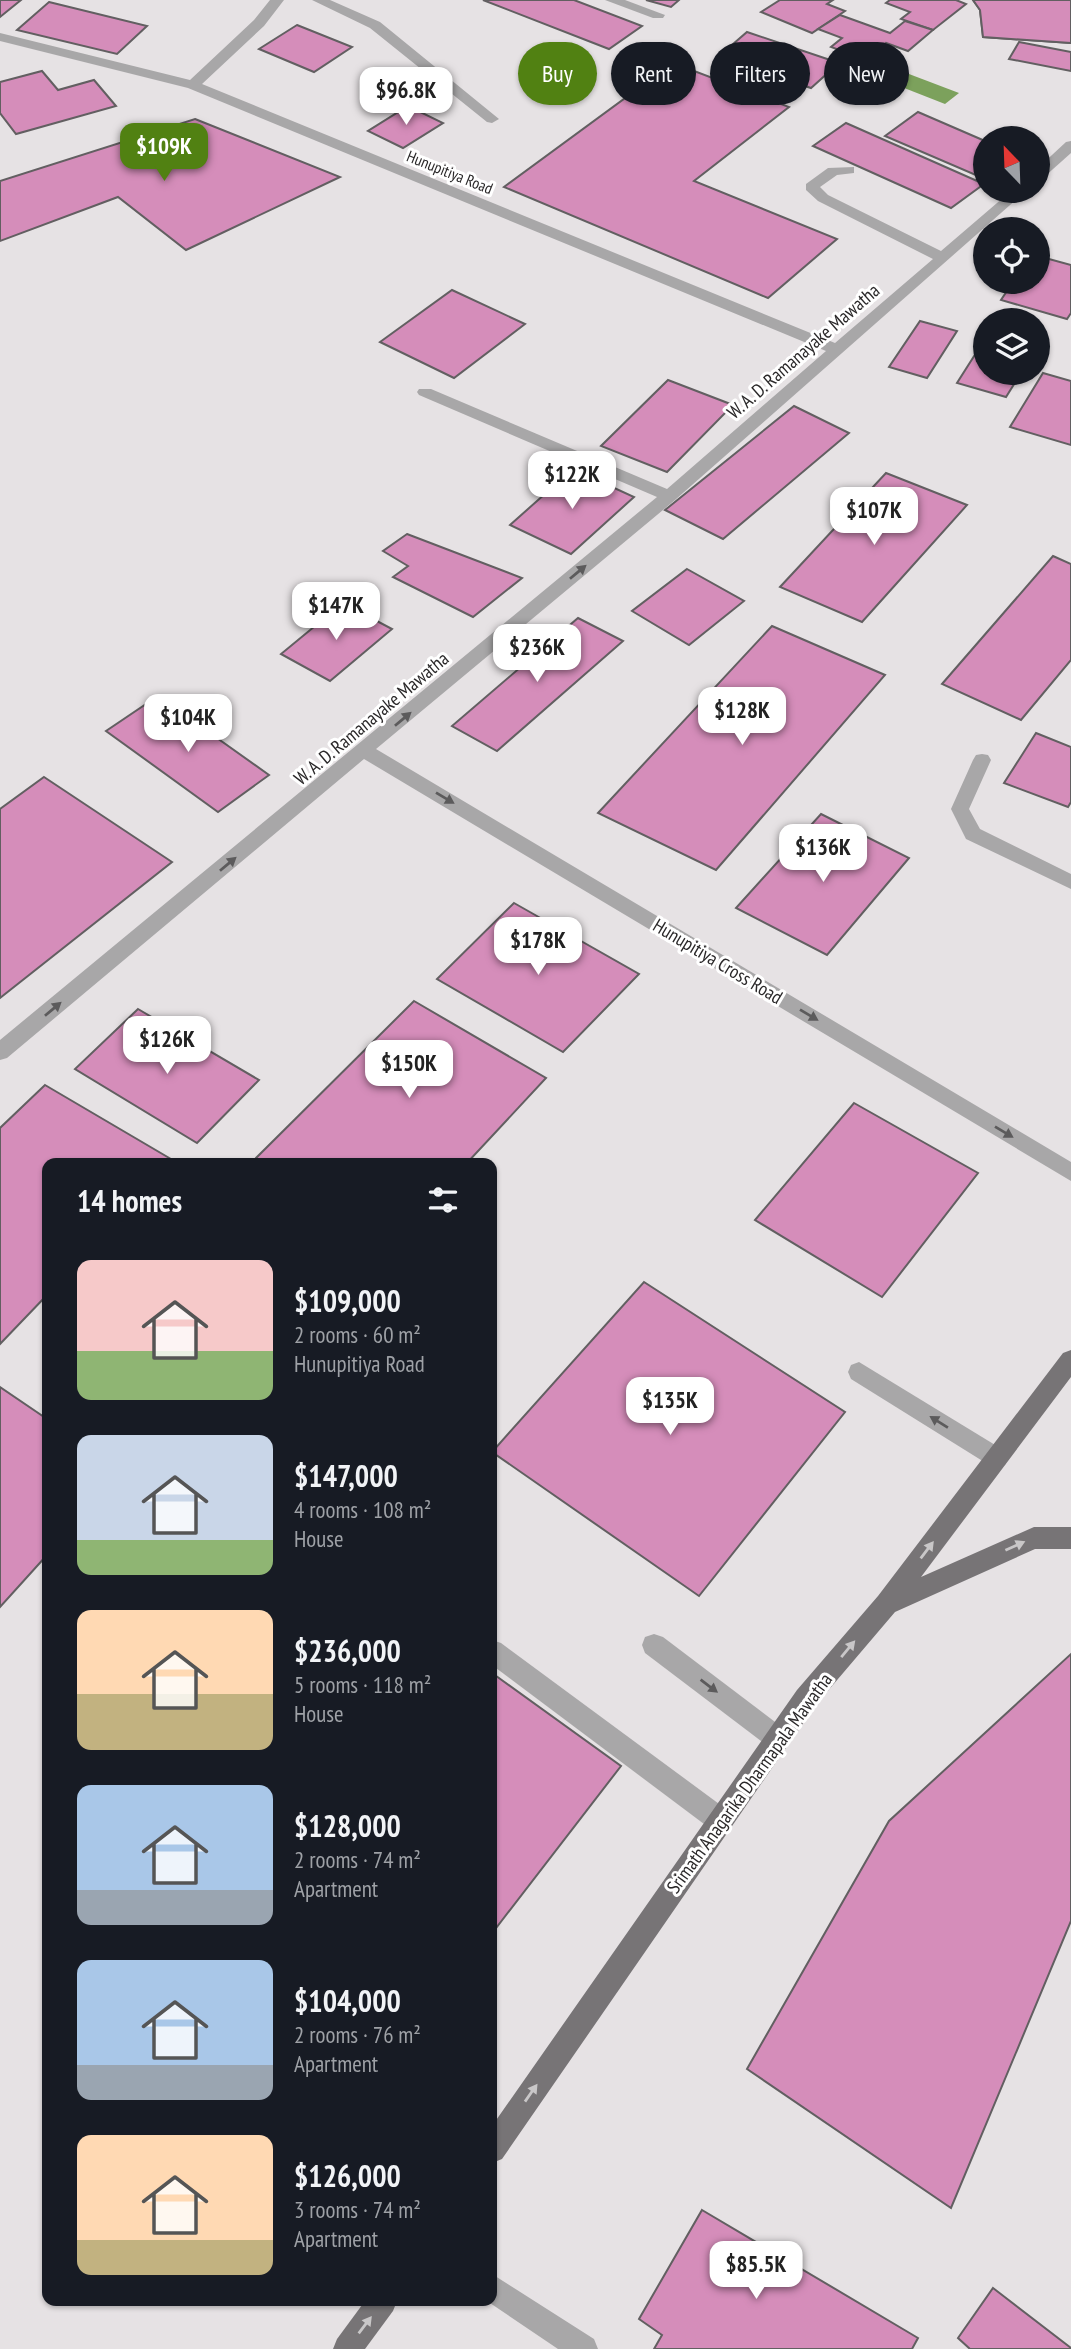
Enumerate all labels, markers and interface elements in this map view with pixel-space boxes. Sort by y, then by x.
chip: Buy [518,42,597,105]
chip: Rent [611,42,696,105]
chip: Filters [710,42,810,105]
chip: New [824,42,909,105]
pin: $96.8K [349,68,463,127]
text: $96.8K [376,75,436,104]
pin: $109K [115,124,213,183]
north arrow [973,126,1050,203]
map controls [973,126,1050,385]
text: $109K [136,131,192,160]
street label: Hunupitiya Road [404,146,496,198]
button: locate [973,217,1050,294]
street label: W. A. D. Ramanayake Mawatha [722,278,884,424]
button: layers [973,308,1050,385]
pin: $122K [523,452,621,511]
text: $122K [544,459,600,488]
pin: $107K [825,488,923,547]
text: $107K [846,495,902,524]
one-way arrow [568,565,586,580]
pin: $147K [287,582,385,642]
text: $147K [308,590,364,619]
pin: $236K [488,624,586,684]
text: $236K [509,632,565,661]
street label: W. A. D. Ramanayake Mawatha [289,646,453,790]
pin: $128K [693,688,791,747]
pin: $104K [139,694,237,754]
text: $128K [714,695,770,724]
text: $104K [160,702,216,731]
one-way arrow [395,712,412,727]
one-way arrow [435,792,455,804]
pin: $136K [774,824,872,884]
text: $136K [795,832,851,861]
one-way arrow [220,857,237,872]
street label: Hunupitiya Cross Road [649,913,787,1009]
pin: $178K [489,918,587,977]
text: $178K [510,925,566,954]
one-way arrow [43,1001,61,1016]
one-way arrow [799,1009,818,1022]
pin: $126K [118,1016,216,1076]
text: $126K [139,1024,195,1053]
pin: $150K [360,1040,458,1100]
text: $150K [381,1048,437,1077]
one-way arrow [994,1126,1014,1138]
text: 14 homes [77,1181,182,1220]
icon: filters [424,1181,462,1219]
text: $109,000 [294,1281,401,1320]
icon: home [133,1288,217,1372]
text: 2 rooms · 60 m² [294,1320,421,1349]
text: Hunupitiya Road [294,1349,425,1378]
pin: $135K [621,1378,719,1437]
text: $135K [642,1385,698,1414]
one-way arrow [930,1415,949,1428]
text: $147,000 [294,1456,398,1495]
icon: home [133,1463,217,1547]
text: 4 rooms · 108 m² [294,1495,431,1524]
text: House [294,1524,344,1553]
one-way arrow [1005,1540,1025,1552]
one-way arrow [920,1541,934,1559]
text: $236,000 [294,1631,401,1670]
icon: home [133,1638,217,1722]
one-way arrow [840,1640,856,1658]
street label: Srimath Anagarika Dharmapala Mawatha [661,1668,837,1898]
text: 5 rooms · 118 m² [294,1670,431,1699]
one-way arrow [699,1679,717,1694]
text: House [294,1699,344,1728]
text: $128,000 [294,1806,401,1845]
icon: home [133,1813,217,1897]
text: 2 rooms · 74 m² [294,1845,421,1874]
text: Apartment [294,1874,378,1903]
text: $104,000 [294,1981,401,2020]
icon: home [133,1988,217,2072]
text: 2 rooms · 76 m² [294,2020,421,2049]
text: Apartment [294,2049,378,2078]
one-way arrow [524,2084,538,2102]
text: $126,000 [294,2156,401,2195]
icon: home [133,2163,217,2247]
text: 3 rooms · 74 m² [294,2195,421,2224]
text: Apartment [294,2224,378,2253]
pin: $85.5K [699,2242,813,2301]
text: $85.5K [726,2249,786,2278]
one-way arrow [358,2316,372,2334]

